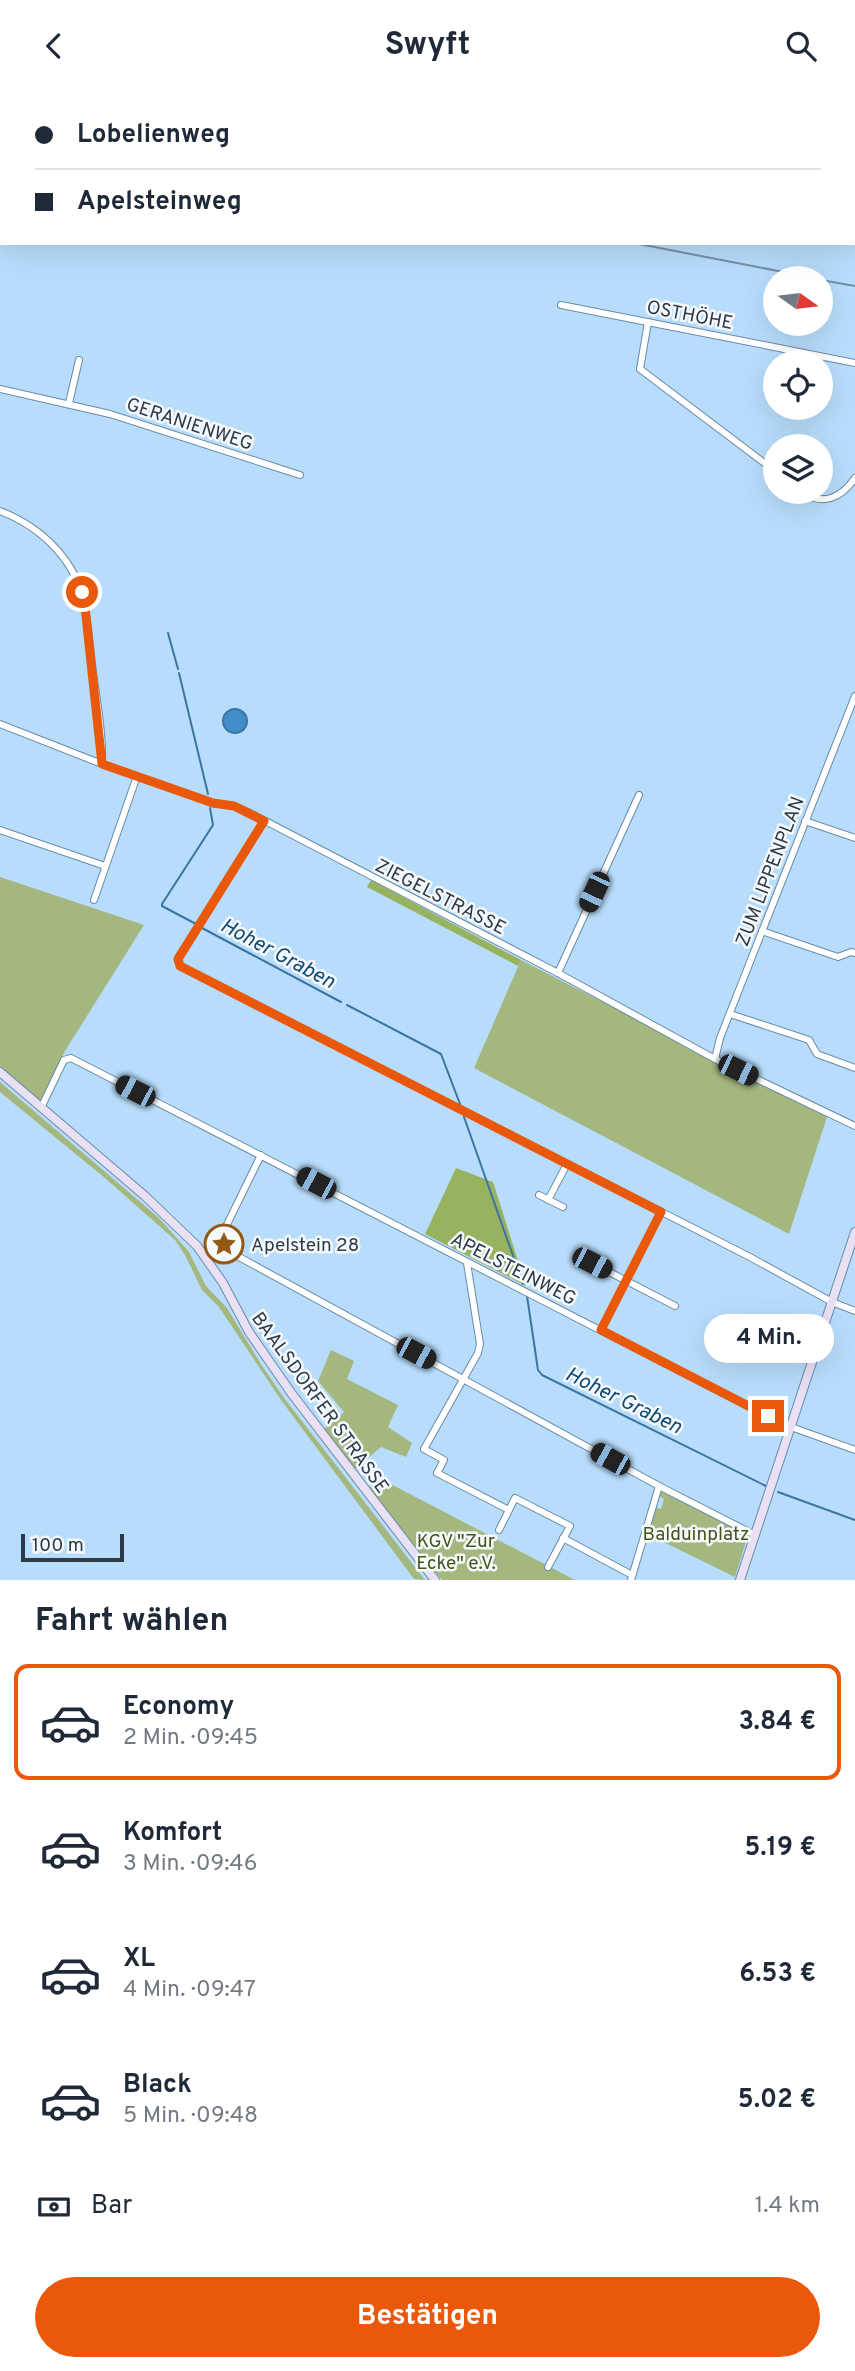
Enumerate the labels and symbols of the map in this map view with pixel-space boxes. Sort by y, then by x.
north arrow [763,266,833,336]
street label: OSTHÖHE [644,295,735,336]
street label: GERANIENWEG [123,393,256,457]
route start [66,576,98,608]
street label: ZUM LIPPENPLAN [731,793,810,950]
street label: ZIEGELSTRASSE [370,854,510,941]
car [576,869,613,915]
water label: Hoher Graben [215,913,340,996]
car [715,1051,762,1089]
car [112,1072,159,1110]
car [293,1164,340,1202]
place icon: Apelstein 28 [203,1223,245,1265]
street label: APELSTEINWEG [446,1228,580,1312]
place label: Apelstein 28 [251,1234,359,1258]
car [569,1244,616,1282]
street label: BAALSDORFER STRASSE [245,1308,393,1499]
callout: 4 Min. [703,1315,833,1363]
car [393,1334,440,1372]
water label: Hoher Graben [561,1361,687,1441]
route end [752,1400,784,1432]
car [587,1440,634,1478]
park label: Balduinplatz [643,1523,749,1547]
park label: KGV "Zur Ecke" e.V. [416,1530,496,1576]
scale bar [21,1531,124,1563]

